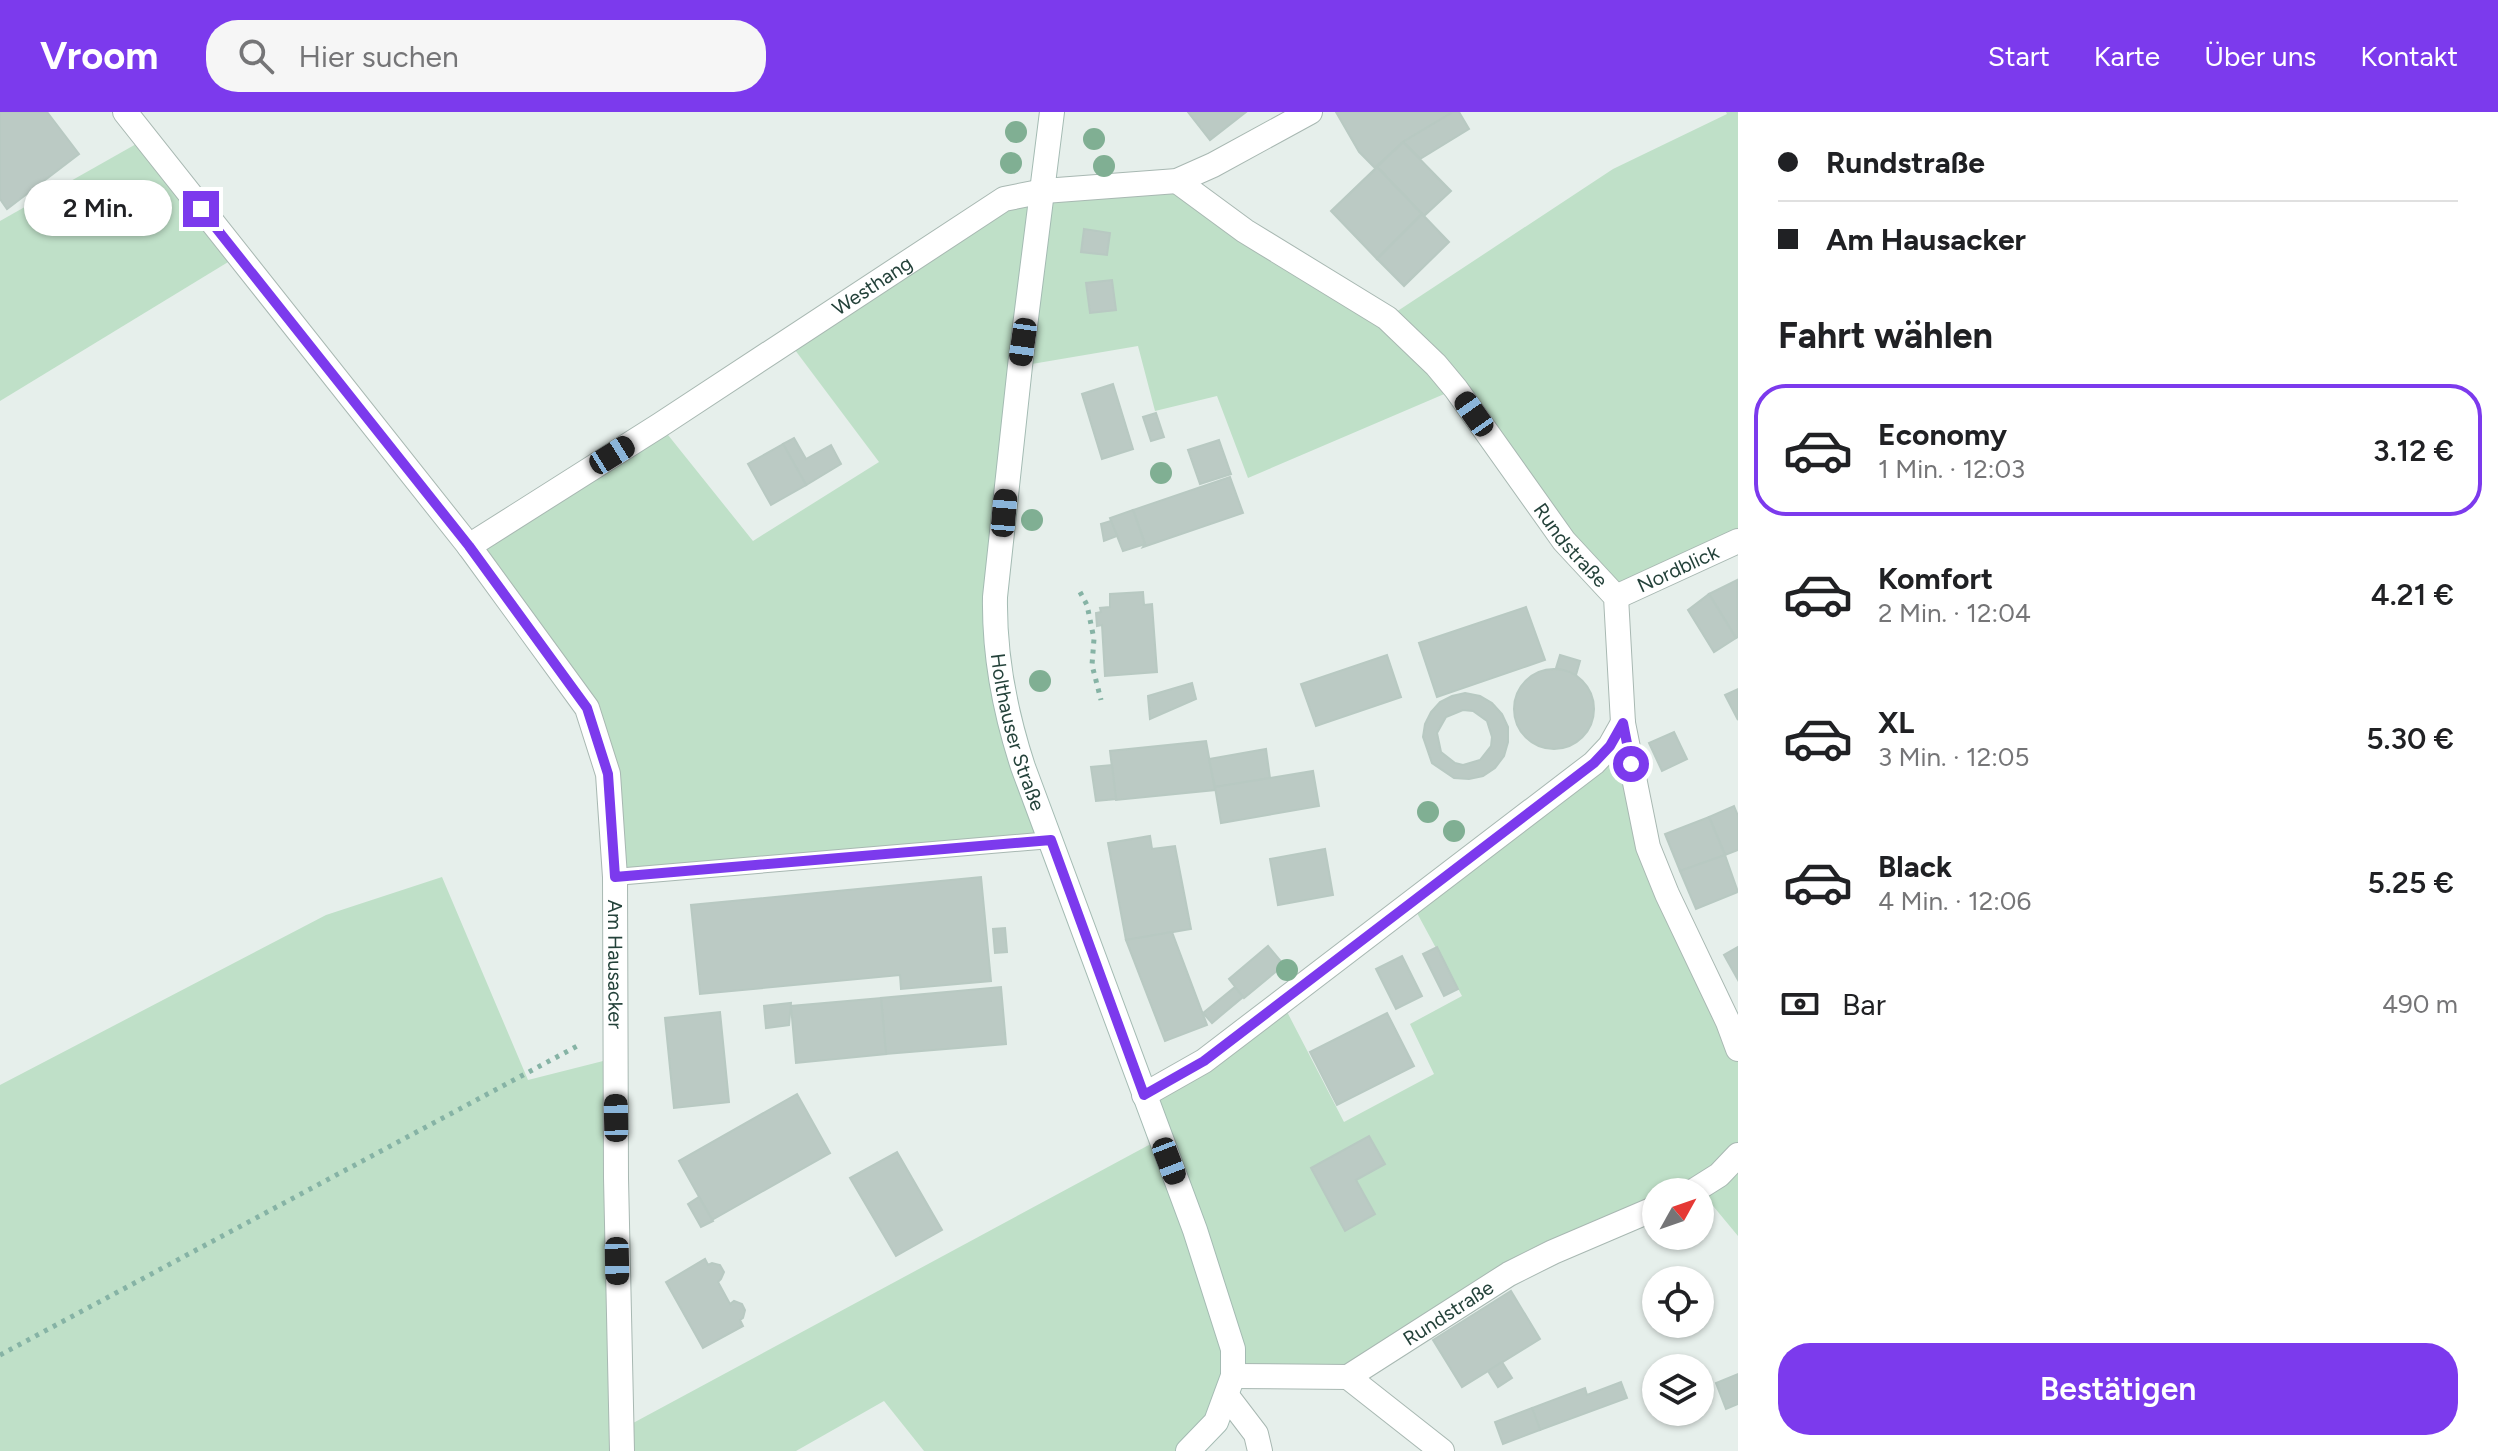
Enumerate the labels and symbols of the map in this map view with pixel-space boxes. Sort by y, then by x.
callout: 2 Min. [25,181,173,237]
route end [183,191,219,227]
street label: Westhang [828,251,917,320]
car [1008,317,1038,367]
car [1450,387,1498,441]
car [585,432,639,478]
car [990,488,1018,538]
street label: Rundstraße [1529,498,1613,592]
street label: Nordblick [1633,539,1723,598]
street label: Holthauser Straße [986,652,1050,814]
route start [1613,746,1649,782]
street label: Am Hausacker [603,900,628,1029]
car [604,1094,628,1142]
car [1149,1134,1189,1188]
north arrow [1642,1178,1714,1250]
car [605,1237,629,1285]
street label: Rundstraße [1399,1275,1498,1351]

